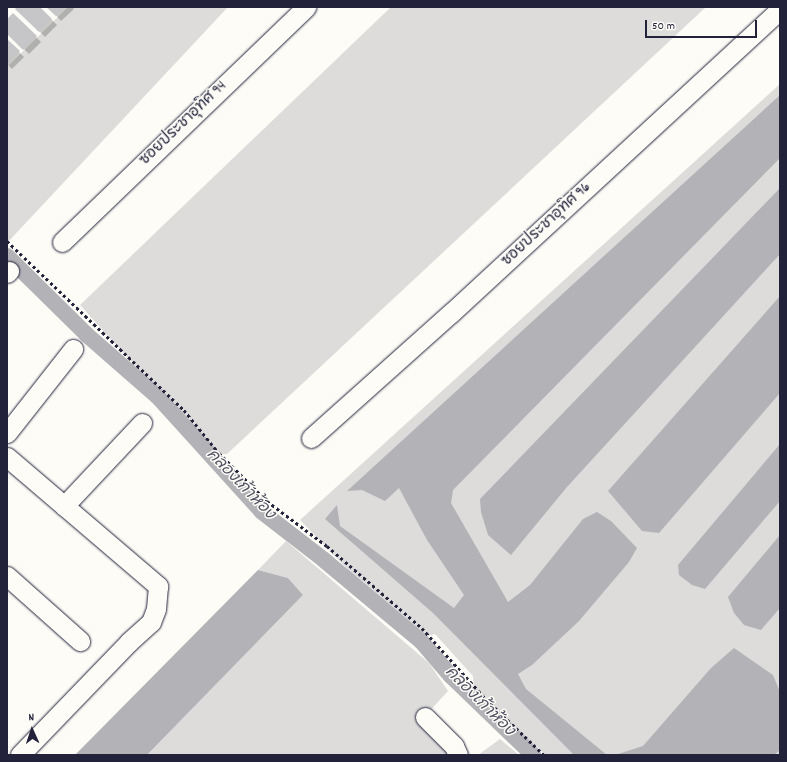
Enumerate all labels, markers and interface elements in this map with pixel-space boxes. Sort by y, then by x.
scale bar [647,12,759,38]
text: 50 m [652,18,675,35]
street label: ซอยประชาอุทิศ 94 [137,78,231,170]
street label: ซอยประชาอุทิศ 96 [499,179,595,271]
water label: คลองเก้าห้อง [202,446,278,524]
water label: คลองเก้าห้อง [440,663,518,741]
north arrow [12,710,52,750]
text: N [28,710,35,726]

